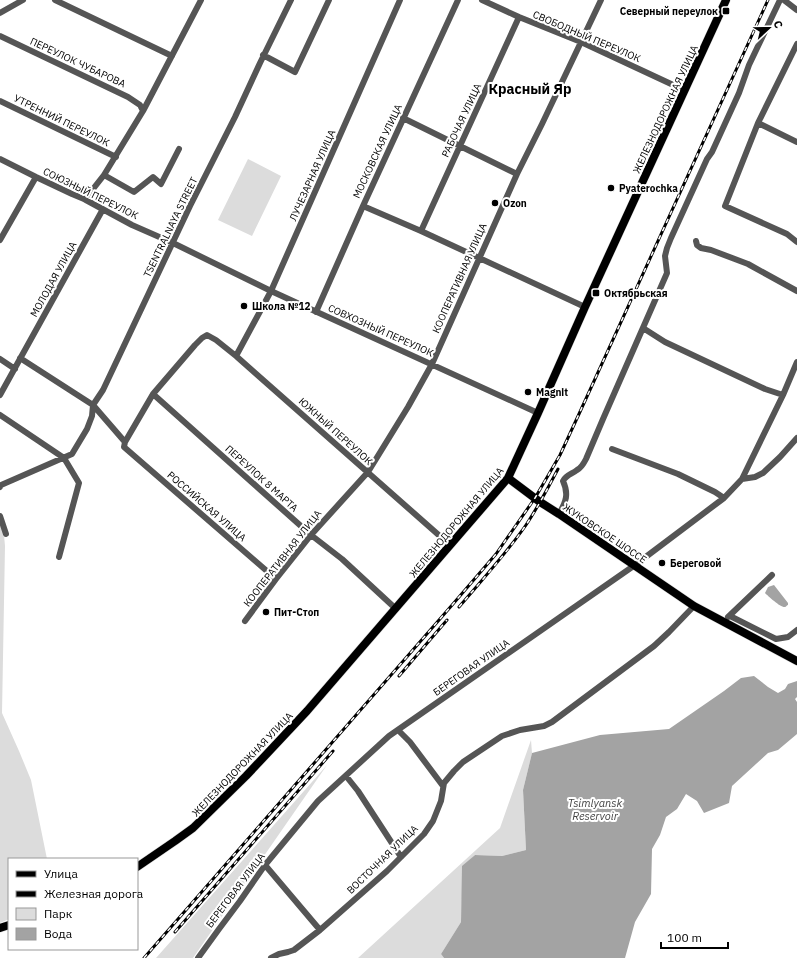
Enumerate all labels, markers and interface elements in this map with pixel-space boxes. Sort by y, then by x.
place label: Северный переулок [620,5,718,18]
marker: Северный переулок [721,6,731,16]
street label: СВОБОДНЫЙ ПЕРЕУЛОК [531,8,643,65]
north arrow [749,8,789,48]
text: С [770,18,786,30]
street label: ПЕРЕУЛОК ЧУБАРОВА [28,35,128,91]
street label: ЖЕЛЕЗНОДОРОЖНАЯ УЛИЦА [630,42,701,175]
district label: Красный Яр [489,80,571,98]
street label: РАБОЧАЯ УЛИЦА [439,81,485,159]
street label: УТРЕННИЙ ПЕРЕУЛОК [12,92,112,149]
street label: МОСКОВСКАЯ УЛИЦА [350,102,405,200]
street label: ЛУЧЕЗАРНАЯ УЛИЦА [286,127,339,223]
street label: СОЮЗНЫЙ ПЕРЕУЛОК [41,165,141,222]
street label: TSENTRALNAYA STREET [140,175,201,280]
place label: Pyaterochka [619,182,678,195]
marker: Pyaterochka [606,183,616,193]
place label: Ozon [503,197,527,210]
marker: Ozon [490,198,500,208]
street label: КООПЕРАТИВНАЯ УЛИЦА [429,221,490,335]
street label: МОЛОДАЯ УЛИЦА [27,239,80,319]
place label: Октябрьская [604,287,668,300]
marker: Октябрьская [591,288,601,298]
place label: Школа №12 [252,300,310,313]
marker: Школа №12 [239,301,249,311]
street label: СОВХОЗНЫЙ ПЕРЕУЛОК [326,301,436,360]
place label: Magnit [536,386,568,399]
marker: Magnit [523,387,533,397]
street label: ЮЖНЫЙ ПЕРЕУЛОК [296,395,376,468]
street label: ПЕРЕУЛОК 8 МАРТА [223,442,301,515]
street label: ЖЕЛЕЗНОДОРОЖНАЯ УЛИЦА [406,464,507,580]
street label: РОССИЙСКАЯ УЛИЦА [164,468,249,545]
street label: ЖУКОВСКОЕ ШОССЕ [560,501,649,566]
street label: КООПЕРАТИВНАЯ УЛИЦА [241,507,325,609]
place label: Береговой [670,557,721,570]
marker: Береговой [657,558,667,568]
place label: Пит-Стоп [274,606,319,619]
marker: Пит-Стоп [261,607,271,617]
street label: БЕРЕГОВАЯ УЛИЦА [430,636,513,699]
street label: ЖЕЛЕЗНОДОРОЖНАЯ УЛИЦА [189,709,296,819]
water label: Tsimlyansk Reservoir [568,796,622,823]
street label: ВОСТОЧНАЯ УЛИЦА [344,822,421,897]
street label: БЕРЕГОВАЯ УЛИЦА [203,850,268,930]
legend [8,858,138,950]
text: Улица [44,866,78,881]
text: Железная дорога [44,886,144,901]
text: Парк [44,906,73,921]
scale bar [661,924,728,950]
text: Вода [44,926,73,941]
text: 100 m [667,930,702,945]

